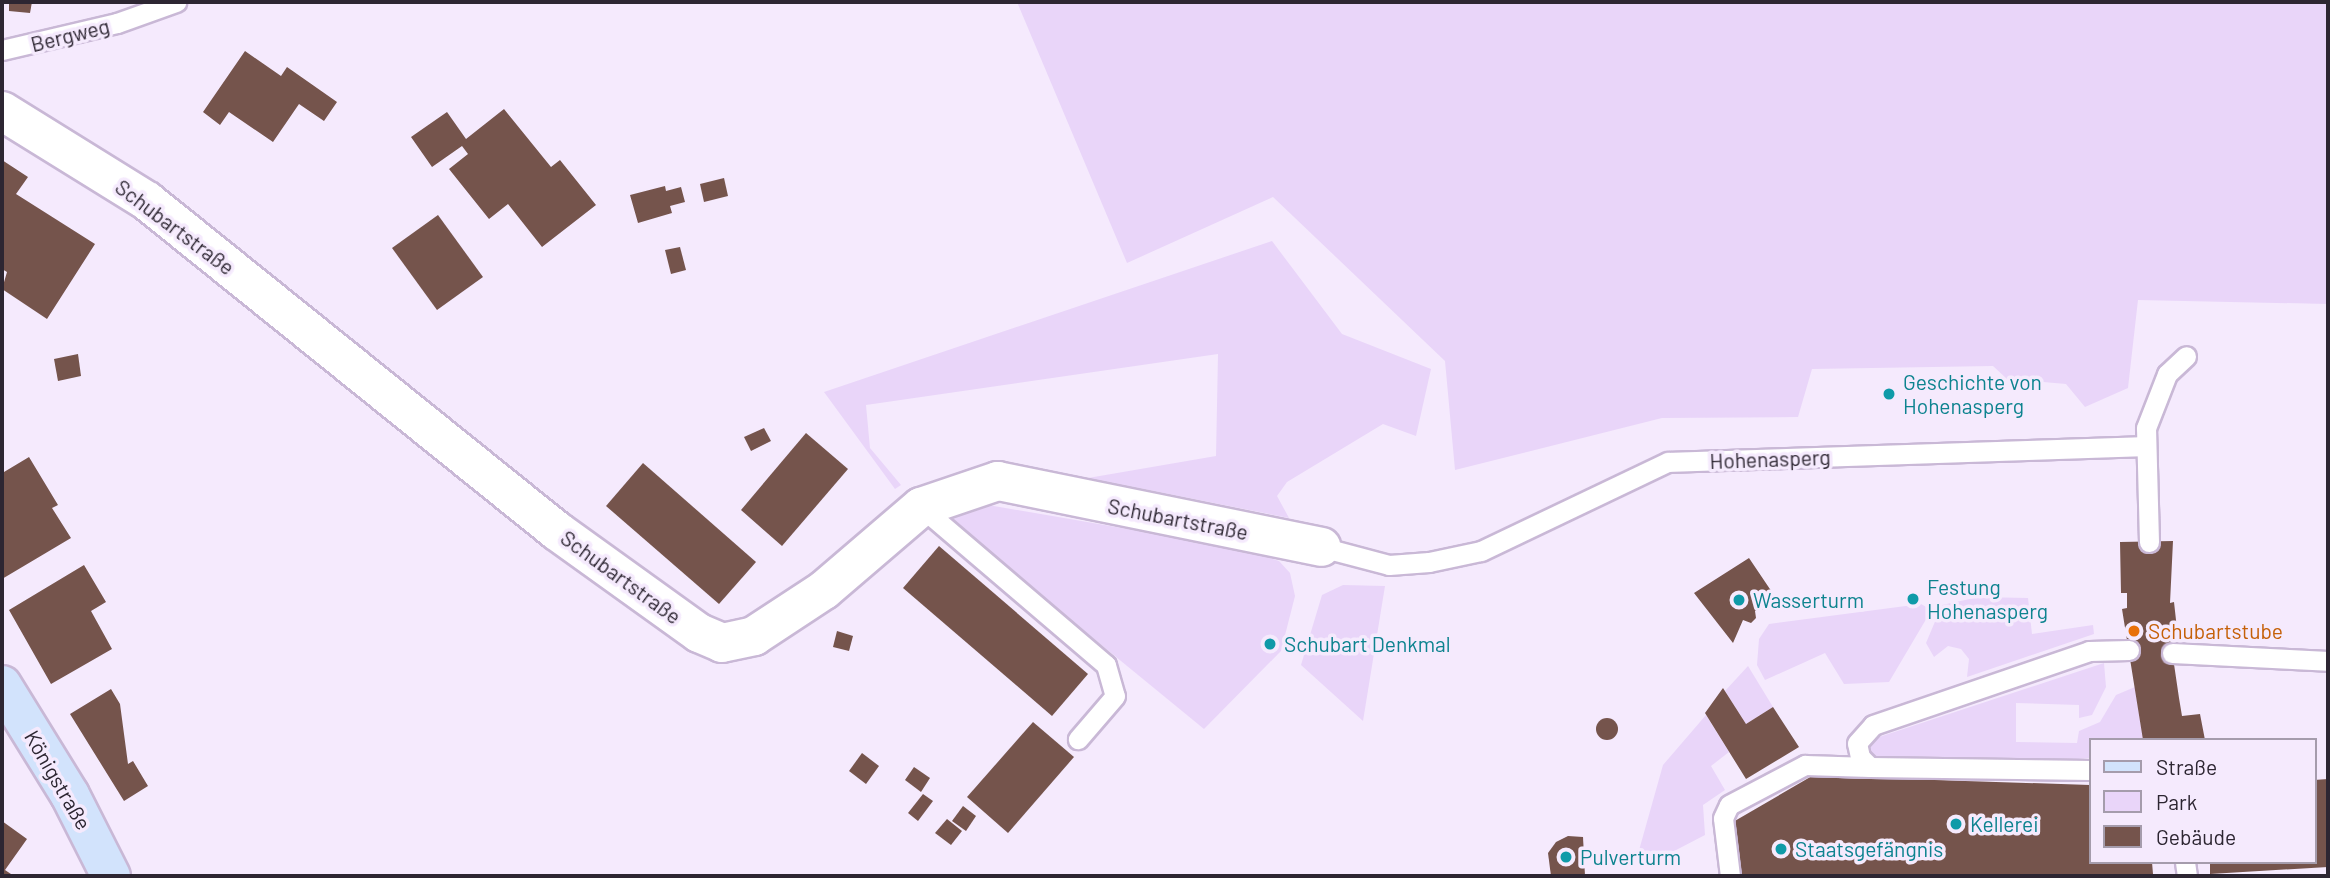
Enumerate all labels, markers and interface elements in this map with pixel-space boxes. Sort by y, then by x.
street label: Bergweg [28,13,112,57]
street label: Schubartstraße [111,174,239,280]
place label: Geschichte von Hohenasperg [1903,369,2042,419]
marker: Geschichte von Hohenasperg [1881,386,1897,402]
street label: Hohenasperg [1709,444,1831,474]
street label: Schubartstraße [1106,493,1250,545]
street label: Schubartstraße [556,525,686,629]
place label: Festung Hohenasperg [1927,574,2048,624]
place label: Wasserturm [1753,587,1864,613]
marker: Festung Hohenasperg [1905,591,1921,607]
marker: Wasserturm [1731,592,1747,608]
place label: Schubartstube [2148,618,2283,644]
marker: Schubartstube [2126,623,2142,639]
place label: Schubart Denkmal [1284,631,1451,657]
marker: Schubart Denkmal [1262,636,1278,652]
street label: Königstraße [19,726,97,834]
legend [2088,738,2316,864]
text: Straße [2156,754,2217,779]
text: Park [2156,789,2197,814]
place label: Kellerei [1970,811,2039,837]
marker: Kellerei [1948,816,1964,832]
text: Gebäude [2156,824,2236,849]
place label: Staatsgefängnis [1795,836,1943,862]
marker: Staatsgefängnis [1773,841,1789,857]
place label: Pulverturm [1580,844,1681,870]
marker: Pulverturm [1558,849,1574,865]

